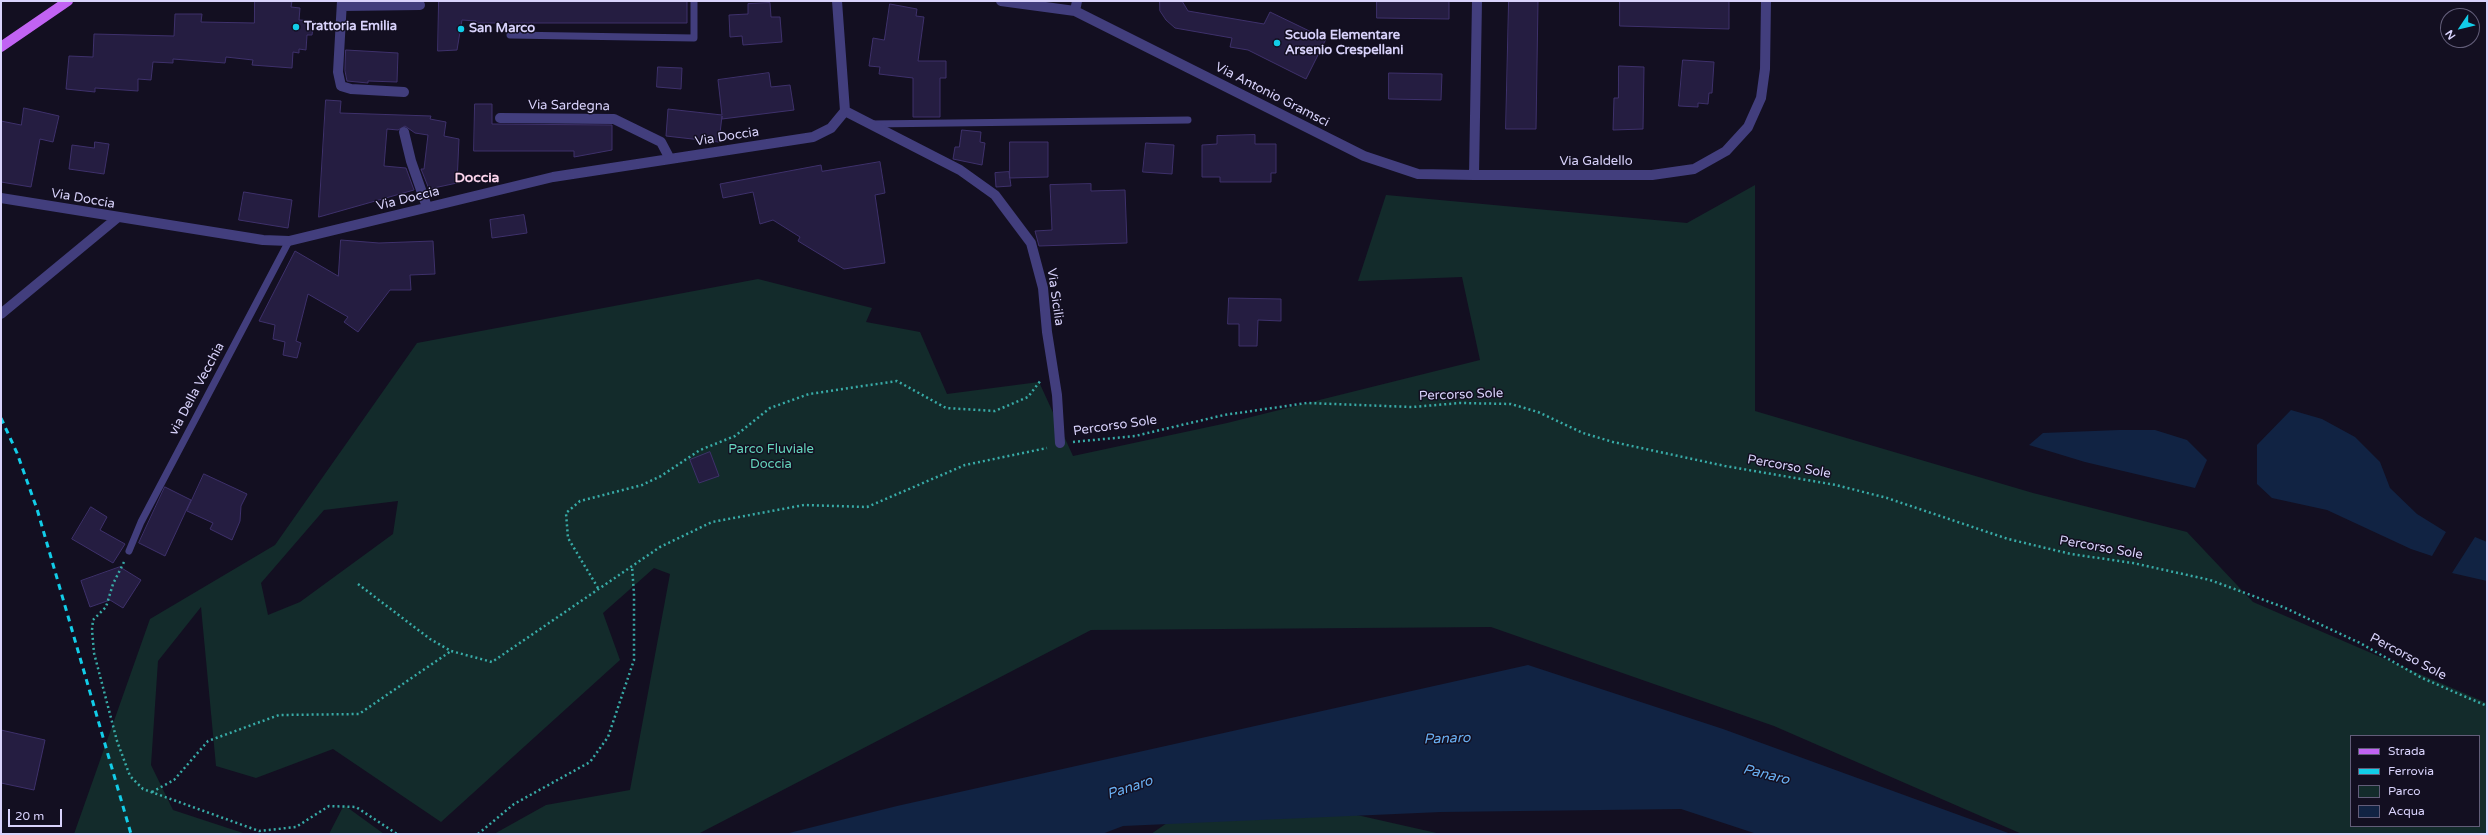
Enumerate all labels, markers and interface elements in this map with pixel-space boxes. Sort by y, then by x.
north arrow [2440,8,2480,48]
place label: Trattoria Emilia [304,19,397,35]
place label: San Marco [469,21,535,37]
marker: Trattoria Emilia [291,22,301,32]
marker: San Marco [456,24,466,34]
text: N [2443,27,2458,42]
place label: Scuola Elementare Arsenio Crespellani [1285,28,1403,59]
marker: Scuola Elementare Arsenio Crespellani [1272,38,1282,48]
street label: Via Antonio Gramsci [1212,59,1332,131]
street label: Via Sardegna [528,97,610,115]
street label: Via Doccia [694,124,760,150]
street label: Via Galdello [1559,154,1633,170]
district label: Doccia [455,170,499,186]
street label: Via Doccia [375,184,441,214]
street label: Via Doccia [50,186,116,212]
street label: Via Sicilia [1043,267,1067,327]
street label: via Della Vecchia [166,340,228,438]
street label: Percorso Sole [1419,386,1503,404]
street label: Percorso Sole [1072,412,1158,440]
park label: Parco Fluviale Doccia [728,442,814,473]
street label: Percorso Sole [1746,452,1832,482]
street label: Percorso Sole [2058,533,2144,563]
street label: Percorso Sole [2367,630,2449,684]
water label: Panaro [1423,730,1471,748]
legend [2350,735,2480,827]
text: Strada [2388,744,2425,758]
water label: Panaro [1741,761,1791,789]
text: Ferrovia [2388,764,2434,778]
water label: Panaro [1105,773,1155,803]
text: Parco [2388,784,2421,798]
scale bar [10,801,64,827]
text: Acqua [2388,804,2425,818]
text: 20 m [15,809,44,823]

